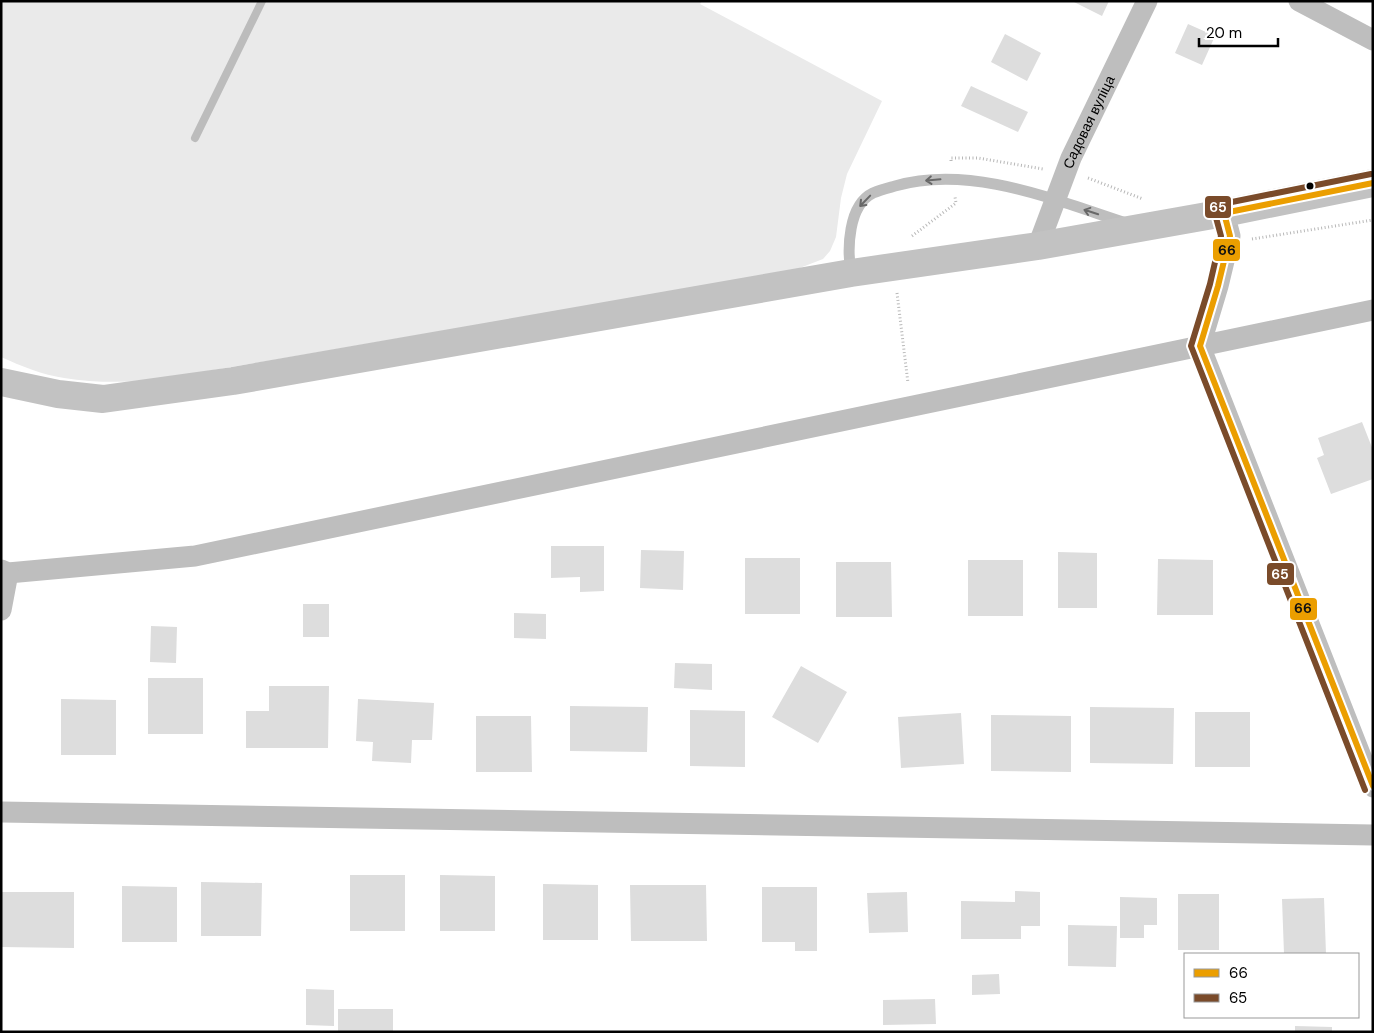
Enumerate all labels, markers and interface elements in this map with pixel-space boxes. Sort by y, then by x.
scale bar [1199,15,1278,47]
text: 20 m [1206,23,1242,43]
street label: Садовая вуліца [1059,72,1119,171]
one-way arrow [926,175,942,185]
unlabelled marker [1305,181,1315,191]
one-way arrow [859,195,871,207]
line badge: 65 [1204,195,1232,219]
text: 65 [1209,198,1227,216]
one-way arrow [1084,207,1100,216]
line badge: 66 [1212,238,1241,262]
text: 66 [1218,241,1236,259]
line badge: 65 [1266,562,1295,586]
text: 65 [1271,565,1289,583]
line badge: 66 [1289,597,1318,621]
text: 66 [1294,599,1312,617]
legend [1184,953,1359,1018]
text: 66 [1229,963,1248,983]
text: 65 [1229,988,1247,1008]

